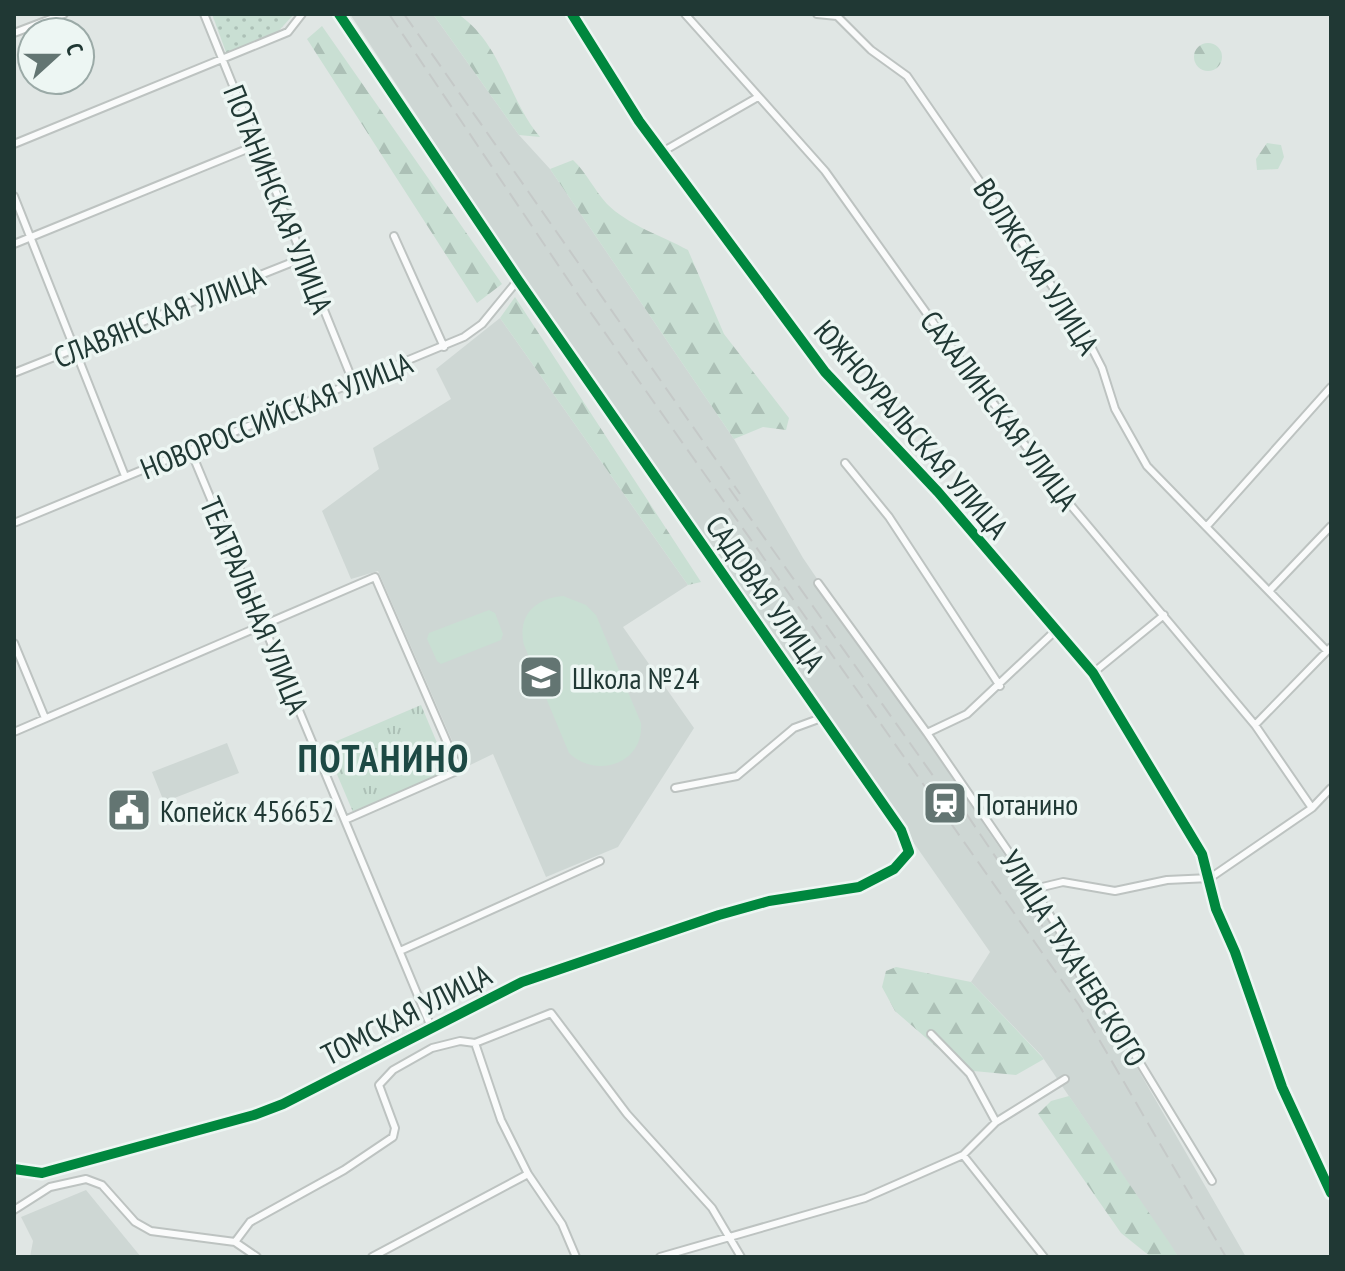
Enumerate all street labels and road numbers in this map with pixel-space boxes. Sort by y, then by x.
street label: ПОТАНИНСКАЯ УЛИЦА [215,79,343,320]
street label: ВОЛЖСКАЯ УЛИЦА [966,171,1109,362]
street label: СЛАВЯНСКАЯ УЛИЦА [48,256,271,376]
street label: САХАЛИНСКАЯ УЛИЦА [912,302,1088,518]
street label: ЮЖНОУРАЛЬСКАЯ УЛИЦА [806,311,1018,547]
street label: НОВОРОССИЙСКАЯ УЛИЦА [134,342,418,487]
street label: ТЕАТРАЛЬНАЯ УЛИЦА [192,491,319,720]
street label: САДОВАЯ УЛИЦА [698,507,835,680]
street label: УЛИЦА ТУХАЧЕВСКОГО [992,843,1156,1073]
street label: ТОМСКАЯ УЛИЦА [315,954,498,1073]

